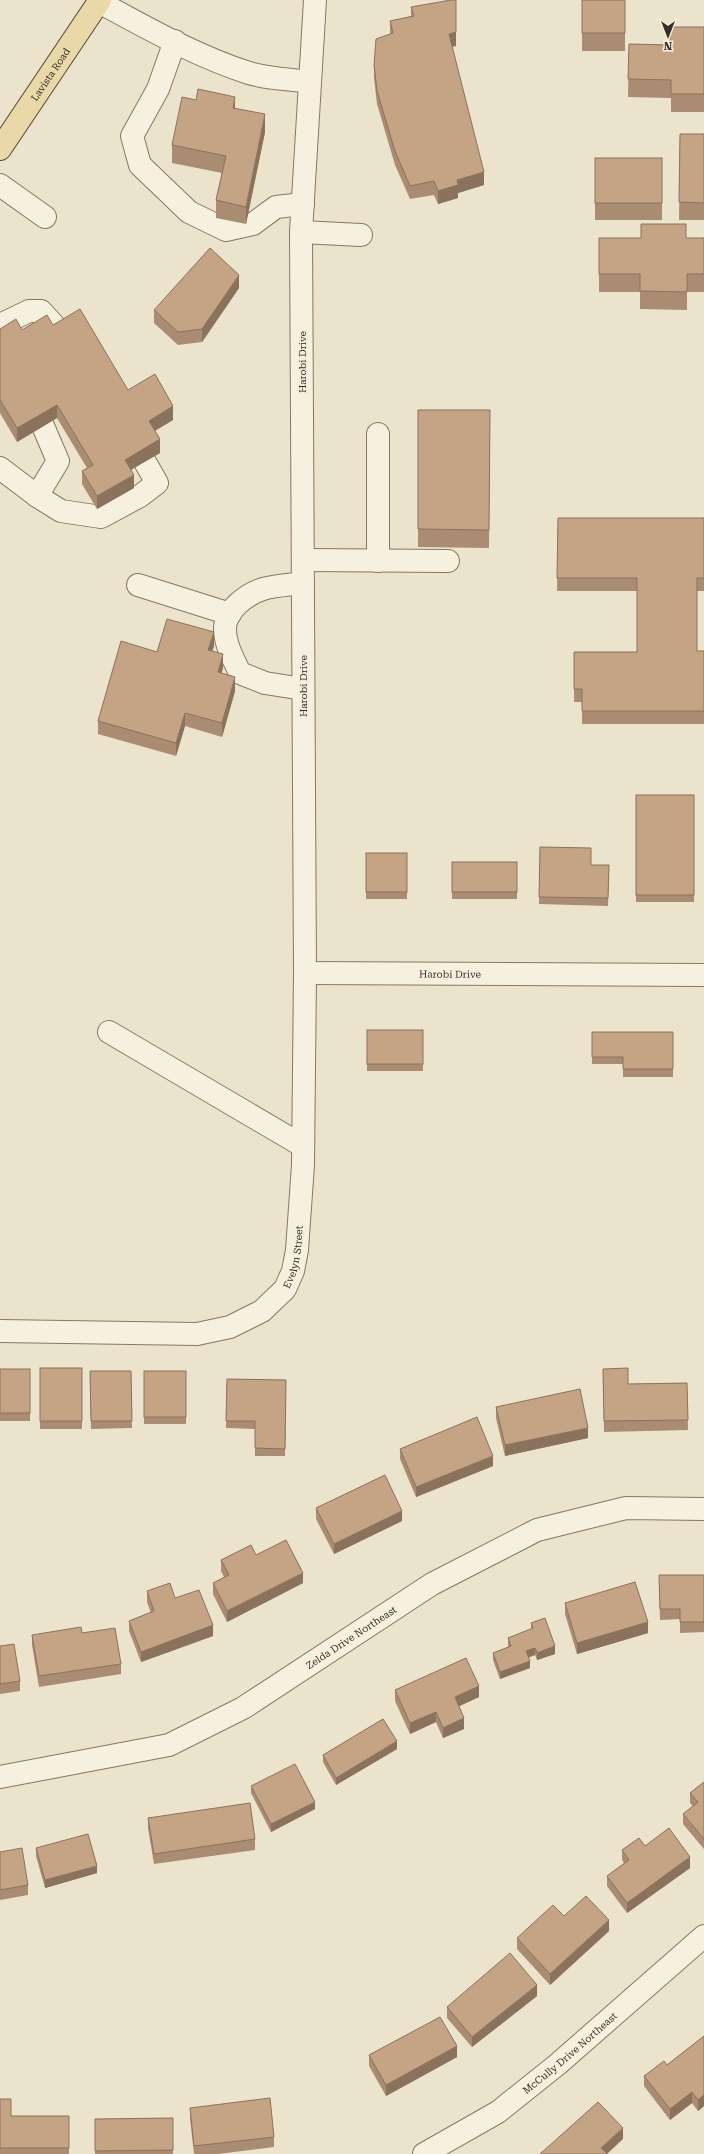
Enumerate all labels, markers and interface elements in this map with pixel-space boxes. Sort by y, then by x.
north arrow [648,16,688,56]
text: N [663,39,672,52]
street label: Lavista Road [29,45,73,103]
street label: Harobi Drive [297,330,308,393]
street label: Harobi Drive [298,654,309,717]
street label: Harobi Drive [419,969,482,980]
street label: Evelyn Street [281,1225,305,1290]
street label: Zelda Drive Northeast [304,1604,399,1671]
street label: McCully Drive Northeast [521,2010,619,2096]

